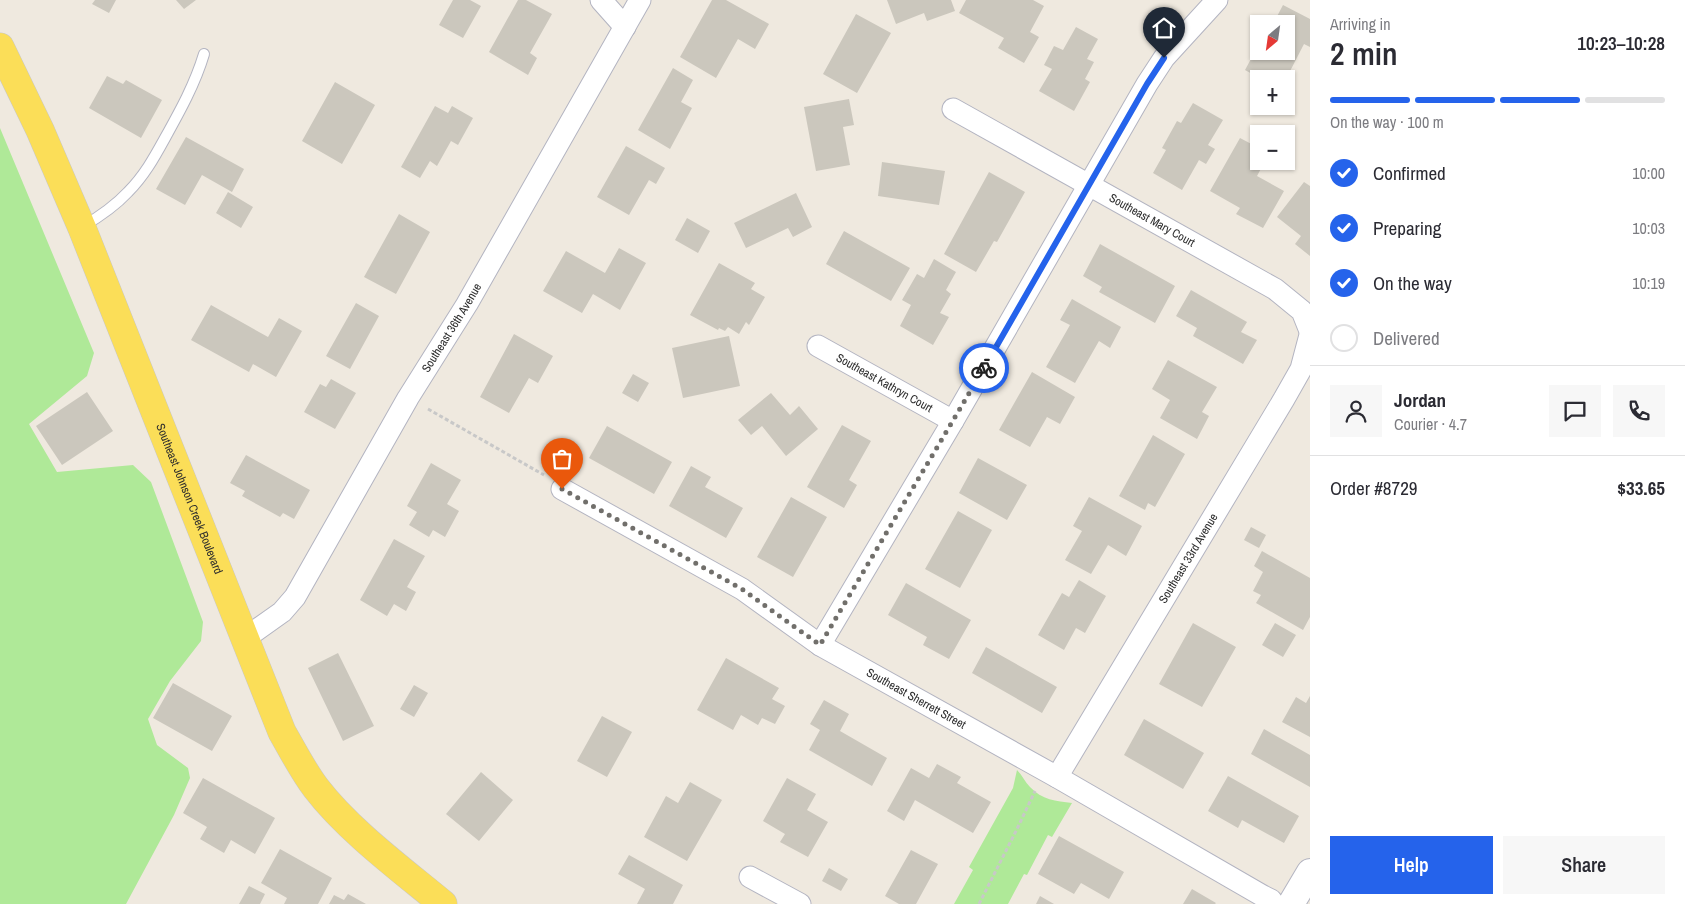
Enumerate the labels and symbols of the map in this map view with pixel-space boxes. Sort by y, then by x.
pin [1143,7,1185,58]
north arrow [1250,15,1295,60]
street label: Southeast Mary Court [1106,190,1198,251]
street label: Southeast 36th Avenue [418,280,485,375]
courier [959,343,1009,393]
street label: Southeast Kathryn Court [833,350,936,416]
street label: Southeast Johnson Creek Boulevard [152,421,226,576]
pin [541,438,583,489]
street label: Southeast 33rd Avenue [1155,510,1221,606]
street label: Southeast Sherrett Street [864,664,969,733]

